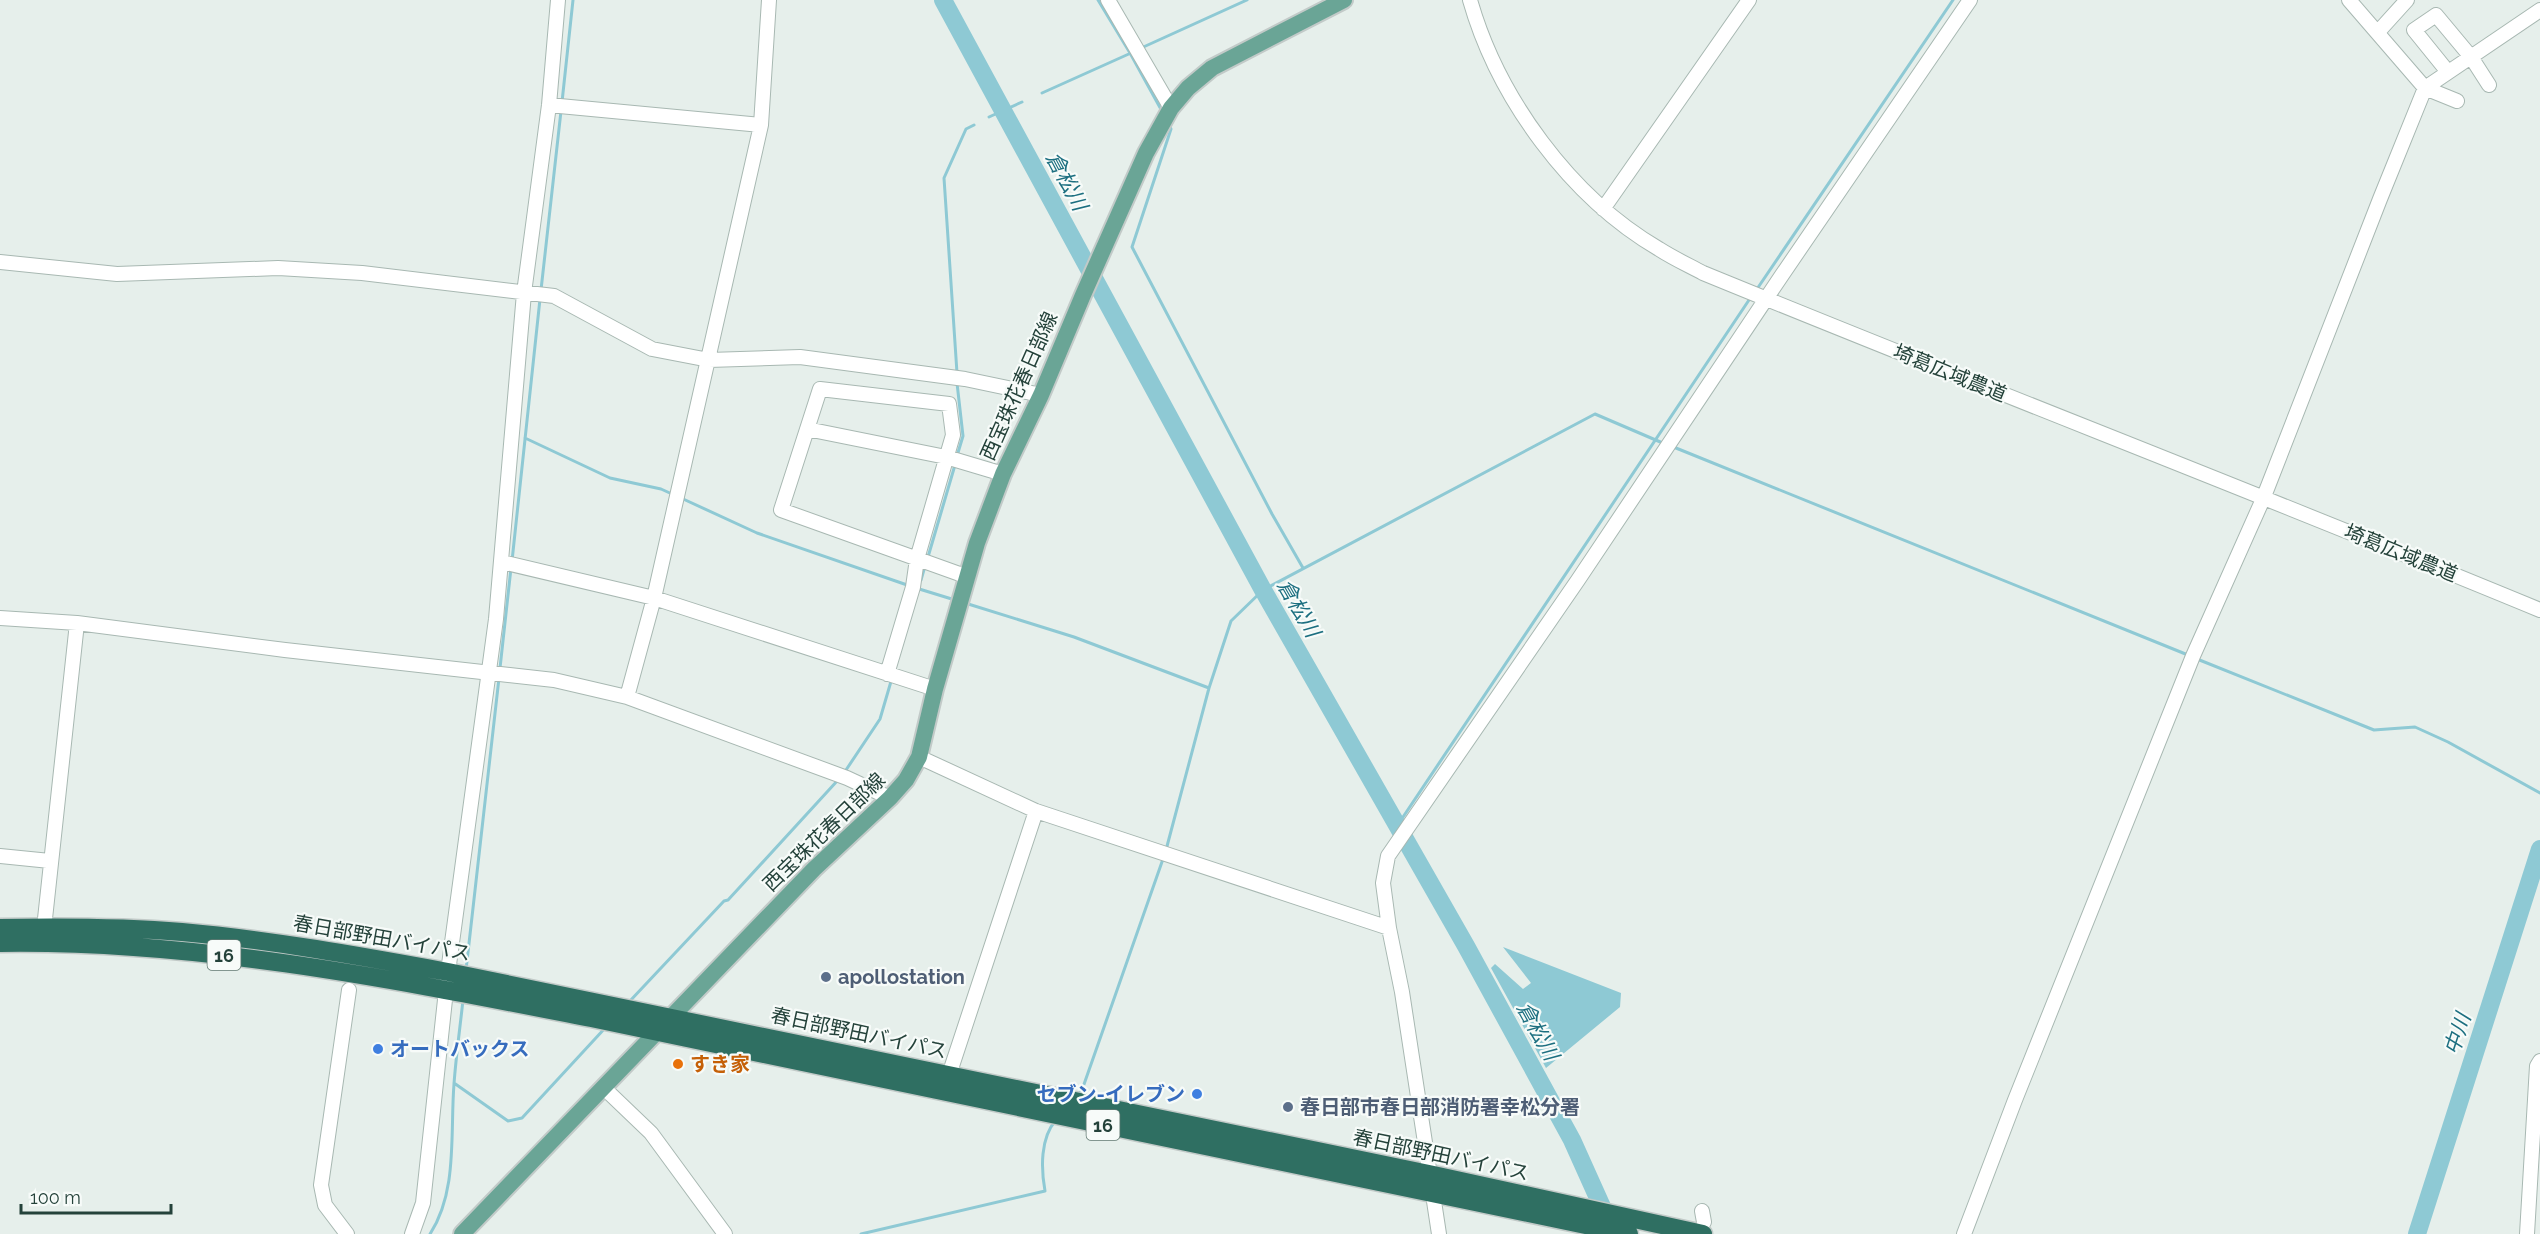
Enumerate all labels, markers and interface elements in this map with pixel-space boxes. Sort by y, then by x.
water label: 倉松川 [1041,147,1094,216]
street label: 西宝珠花春日部線 [975,308,1063,464]
street label: 埼葛広域農道 [1890,339,2010,407]
street label: 埼葛広域農道 [2341,519,2461,587]
water label: 倉松川 [1272,574,1327,643]
street label: 西宝珠花春日部線 [758,768,890,896]
street label: 春日部野田バイパス [291,911,473,965]
road number: 16 [208,940,240,970]
place label: apollostation [838,965,965,989]
marker: apollostation [819,970,833,984]
water label: 倉松川 [1512,997,1565,1066]
street label: 春日部野田バイパス [769,1003,949,1063]
water label: 中川 [2439,1008,2476,1058]
place label: オートバックス [390,1037,529,1061]
marker: オートバックス [371,1042,385,1056]
place label: すき家 [690,1052,750,1076]
marker: すき家 [671,1057,685,1071]
place label: セブン-イレブン [1037,1082,1185,1106]
marker: セブン-イレブン [1190,1087,1204,1101]
place label: 春日部市春日部消防署幸松分署 [1300,1095,1580,1119]
marker: 春日部市春日部消防署幸松分署 [1281,1100,1295,1114]
road number: 16 [1086,1110,1120,1140]
street label: 春日部野田バイパス [1351,1125,1531,1185]
scale bar [21,1177,171,1215]
text: 100 m [30,1187,81,1208]

